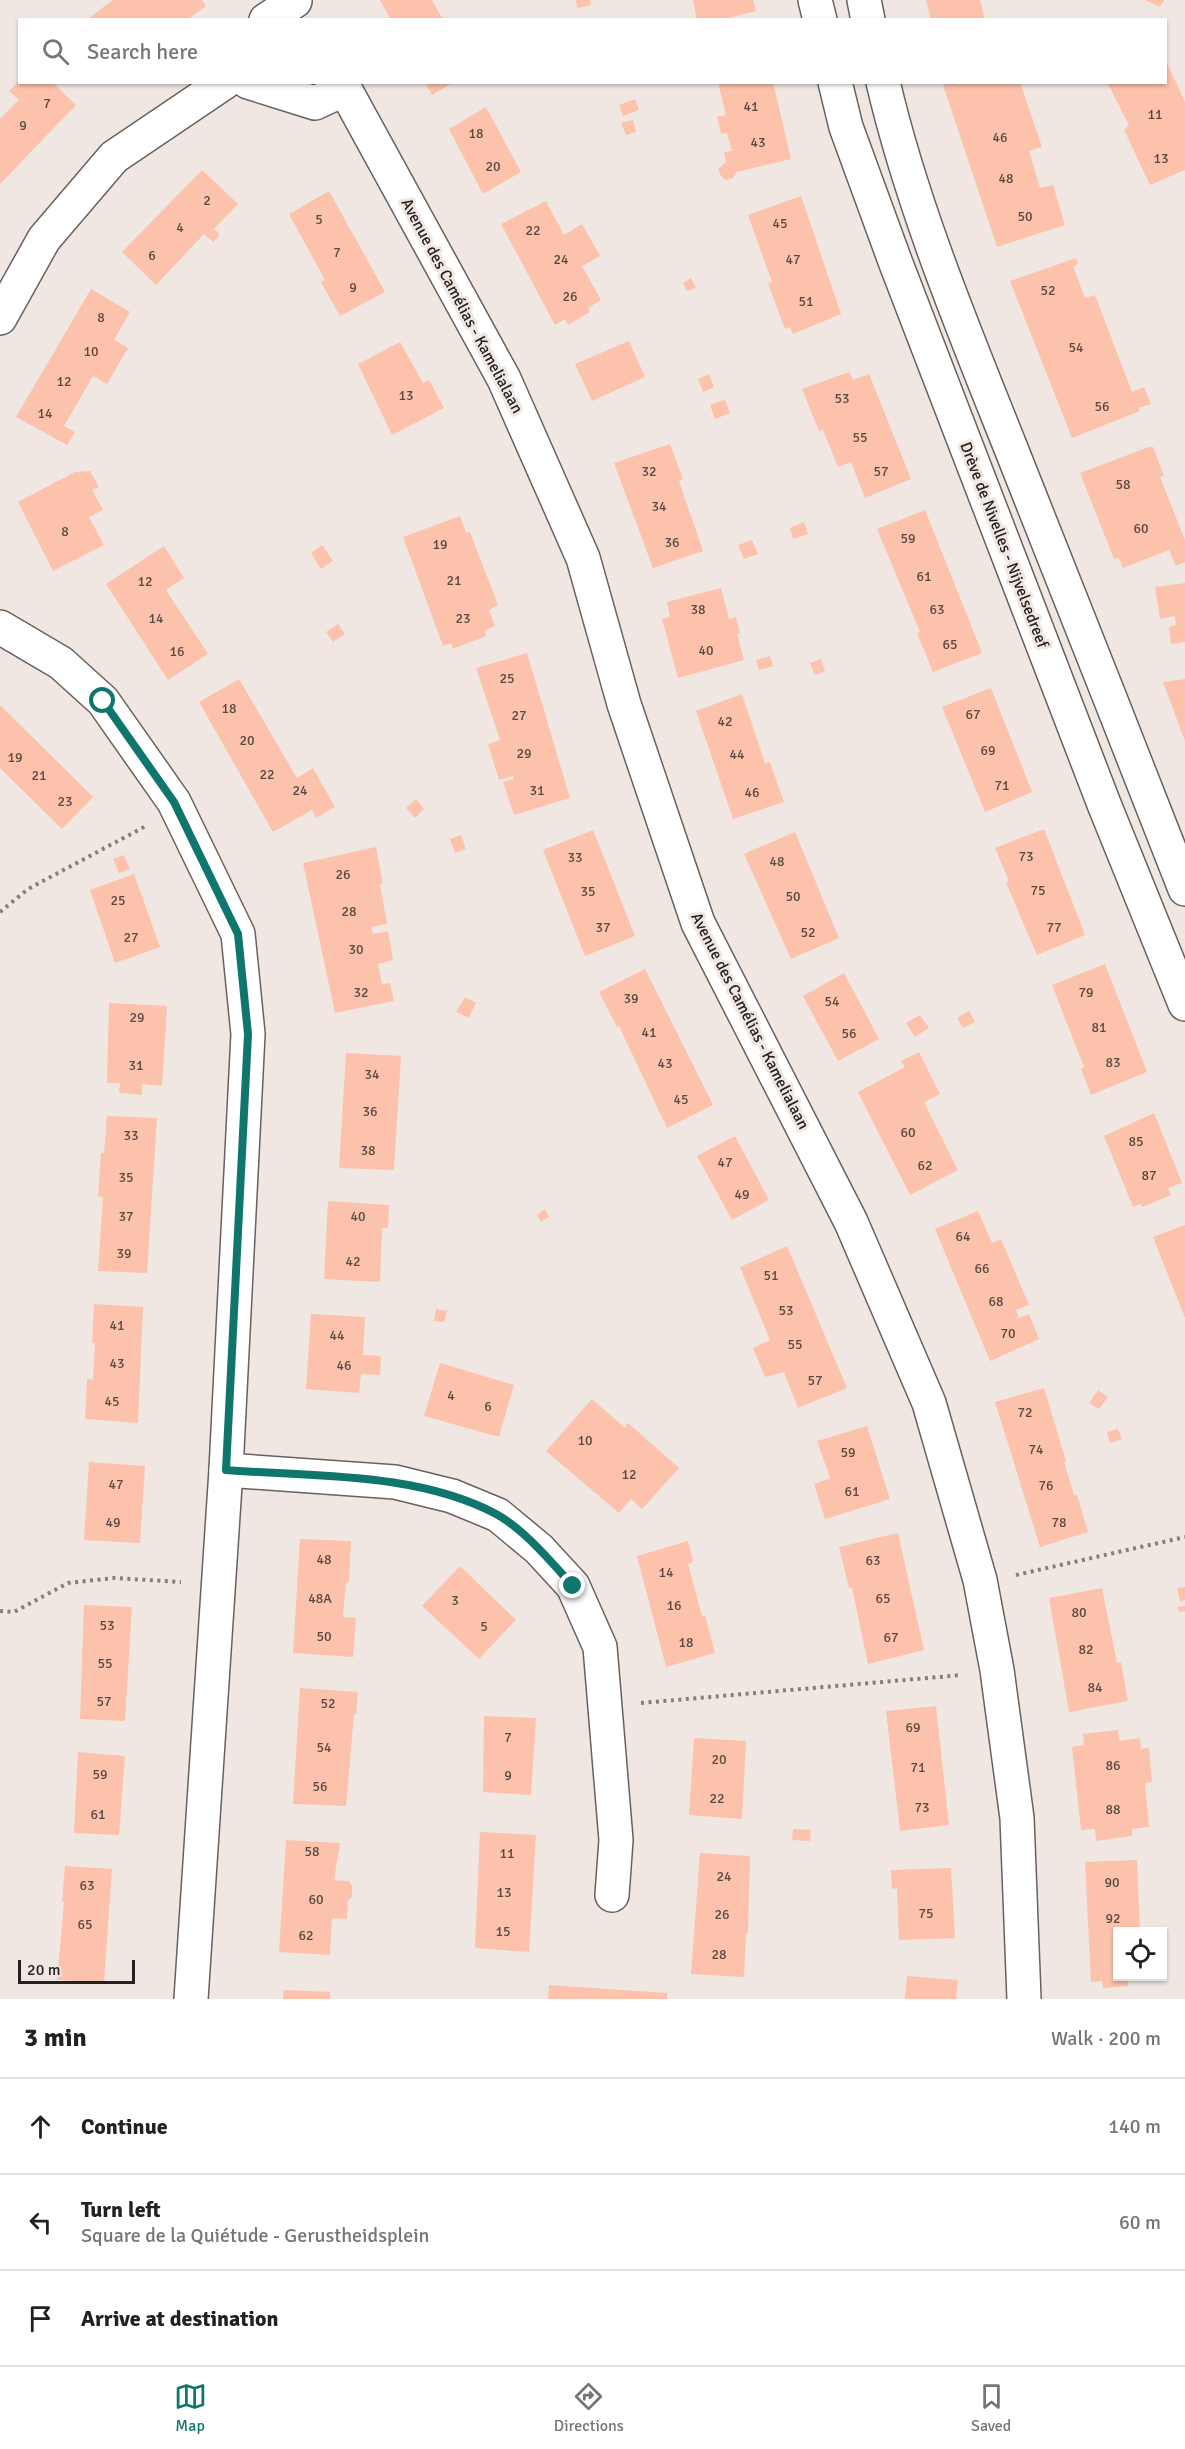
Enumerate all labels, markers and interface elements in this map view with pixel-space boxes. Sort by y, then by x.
search box [18,18,1167,84]
icon: search [39,35,72,68]
text: Search here [87,38,198,65]
house number: 7 [43,95,51,112]
house number: 41 [743,98,759,115]
house number: 11 [1147,106,1163,123]
house number: 9 [19,117,27,134]
house number: 18 [468,125,484,142]
house number: 46 [992,129,1008,146]
house number: 43 [750,134,766,151]
house number: 13 [1153,150,1169,167]
house number: 20 [485,158,501,175]
house number: 48 [998,170,1014,187]
house number: 2 [203,192,211,209]
street label: Avenue des Camélias - Kamelialaan [397,195,527,417]
house number: 50 [1017,208,1033,225]
house number: 5 [315,211,323,228]
house number: 45 [772,215,788,232]
house number: 4 [176,219,184,236]
house number: 22 [525,222,541,239]
house number: 7 [333,244,341,261]
house number: 6 [148,247,156,264]
house number: 24 [553,251,569,268]
house number: 47 [785,251,801,268]
house number: 9 [349,279,357,296]
house number: 52 [1040,282,1056,299]
house number: 26 [562,288,578,305]
house number: 51 [798,293,814,310]
house number: 8 [97,309,105,326]
house number: 54 [1068,339,1084,356]
house number: 10 [83,343,99,360]
house number: 12 [56,373,72,390]
house number: 13 [398,387,414,404]
house number: 53 [834,390,850,407]
house number: 56 [1094,398,1110,415]
house number: 14 [37,405,53,422]
house number: 55 [852,429,868,446]
street label: Drève de Nivelles - Nijvelsedreef [955,439,1053,651]
house number: 32 [641,463,657,480]
house number: 57 [873,463,889,480]
house number: 58 [1115,476,1131,493]
house number: 34 [651,498,667,515]
house number: 60 [1133,520,1149,537]
house number: 8 [61,523,69,540]
house number: 59 [900,530,916,547]
house number: 36 [664,534,680,551]
house number: 19 [432,536,448,553]
house number: 61 [916,568,932,585]
house number: 21 [446,572,462,589]
house number: 12 [137,573,153,590]
house number: 38 [690,601,706,618]
house number: 63 [929,601,945,618]
house number: 14 [148,610,164,627]
house number: 23 [455,610,471,627]
house number: 65 [942,636,958,653]
house number: 40 [698,642,714,659]
house number: 16 [169,643,185,660]
house number: 25 [499,670,515,687]
route start [89,687,115,713]
house number: 18 [221,700,237,717]
house number: 67 [965,706,981,723]
house number: 27 [511,707,527,724]
house number: 42 [717,713,733,730]
house number: 20 [239,732,255,749]
house number: 69 [980,742,996,759]
house number: 29 [516,745,532,762]
house number: 44 [729,746,745,763]
house number: 19 [7,749,23,766]
house number: 22 [259,766,275,783]
house number: 21 [31,767,47,784]
house number: 71 [994,777,1010,794]
house number: 24 [292,782,308,799]
house number: 31 [529,782,545,799]
house number: 46 [744,784,760,801]
house number: 23 [57,793,73,810]
house number: 73 [1018,848,1034,865]
house number: 33 [567,849,583,866]
house number: 48 [769,853,785,870]
house number: 26 [335,866,351,883]
house number: 75 [1030,882,1046,899]
house number: 35 [580,883,596,900]
house number: 50 [785,888,801,905]
house number: 25 [110,892,126,909]
house number: 28 [341,903,357,920]
street label: Avenue des Camélias - Kamelialaan [686,909,814,1133]
house number: 37 [595,919,611,936]
house number: 77 [1046,919,1062,936]
house number: 52 [800,924,816,941]
house number: 27 [123,929,139,946]
house number: 30 [348,941,364,958]
house number: 32 [353,984,369,1001]
house number: 79 [1078,984,1094,1001]
house number: 39 [623,990,639,1007]
house number: 54 [824,993,840,1010]
house number: 29 [129,1009,145,1026]
house number: 81 [1091,1019,1107,1036]
house number: 41 [641,1024,657,1041]
house number: 56 [841,1025,857,1042]
house number: 83 [1105,1054,1121,1071]
house number: 43 [657,1055,673,1072]
house number: 31 [128,1057,144,1074]
house number: 34 [364,1066,380,1083]
house number: 45 [673,1091,689,1108]
house number: 36 [362,1103,378,1120]
house number: 60 [900,1124,916,1141]
house number: 33 [123,1127,139,1144]
house number: 85 [1128,1133,1144,1150]
house number: 38 [360,1142,376,1159]
house number: 47 [717,1154,733,1171]
house number: 62 [917,1157,933,1174]
house number: 87 [1141,1167,1157,1184]
house number: 35 [118,1169,134,1186]
house number: 49 [734,1186,750,1203]
house number: 37 [118,1208,134,1225]
house number: 40 [350,1208,366,1225]
house number: 64 [955,1228,971,1245]
house number: 39 [116,1245,132,1262]
house number: 42 [345,1253,361,1270]
house number: 66 [974,1260,990,1277]
house number: 51 [763,1267,779,1284]
house number: 68 [988,1293,1004,1310]
house number: 53 [778,1302,794,1319]
house number: 41 [109,1317,125,1334]
house number: 70 [1000,1325,1016,1342]
house number: 44 [329,1327,345,1344]
house number: 55 [787,1336,803,1353]
house number: 43 [109,1355,125,1372]
house number: 46 [336,1357,352,1374]
house number: 57 [807,1372,823,1389]
house number: 4 [447,1387,455,1404]
house number: 45 [104,1393,120,1410]
house number: 6 [484,1398,492,1415]
house number: 72 [1017,1404,1033,1421]
house number: 10 [577,1432,593,1449]
house number: 74 [1028,1441,1044,1458]
house number: 59 [840,1444,856,1461]
house number: 12 [621,1466,637,1483]
house number: 47 [108,1476,124,1493]
house number: 76 [1038,1477,1054,1494]
house number: 61 [844,1483,860,1500]
house number: 49 [105,1514,121,1531]
house number: 78 [1051,1514,1067,1531]
house number: 48 [316,1551,332,1568]
house number: 63 [865,1552,881,1569]
house number: 14 [658,1564,674,1581]
route end [559,1572,585,1598]
house number: 48A [308,1590,332,1607]
house number: 65 [875,1590,891,1607]
house number: 3 [451,1592,459,1609]
house number: 16 [666,1597,682,1614]
house number: 80 [1071,1604,1087,1621]
house number: 53 [99,1617,115,1634]
house number: 5 [480,1618,488,1635]
house number: 50 [316,1628,332,1645]
house number: 67 [883,1629,899,1646]
house number: 18 [678,1634,694,1651]
house number: 82 [1078,1641,1094,1658]
house number: 55 [97,1655,113,1672]
house number: 84 [1087,1679,1103,1696]
house number: 57 [96,1693,112,1710]
house number: 52 [320,1695,336,1712]
house number: 69 [905,1719,921,1736]
house number: 7 [504,1729,512,1746]
house number: 54 [316,1739,332,1756]
house number: 20 [711,1751,727,1768]
house number: 86 [1105,1757,1121,1774]
house number: 71 [910,1759,926,1776]
house number: 59 [92,1766,108,1783]
house number: 9 [504,1767,512,1784]
house number: 56 [312,1778,328,1795]
house number: 22 [709,1790,725,1807]
house number: 73 [914,1799,930,1816]
house number: 88 [1105,1801,1121,1818]
house number: 61 [90,1806,106,1823]
house number: 58 [304,1843,320,1860]
house number: 11 [499,1845,515,1862]
house number: 24 [716,1868,732,1885]
house number: 90 [1104,1874,1120,1891]
house number: 63 [79,1877,95,1894]
house number: 13 [496,1884,512,1901]
house number: 60 [308,1891,324,1908]
house number: 75 [918,1905,934,1922]
house number: 26 [714,1906,730,1923]
house number: 92 [1105,1910,1121,1927]
house number: 65 [77,1916,93,1933]
house number: 15 [495,1923,511,1940]
house number: 62 [298,1927,314,1944]
map controls [1113,1927,1167,1981]
button: locate [1113,1927,1167,1981]
house number: 28 [711,1946,727,1963]
scale bar [18,1957,135,1984]
text: 20 m [27,1960,61,1980]
text: 3 min [24,2022,87,2054]
text: Walk · 200 m [1051,2026,1161,2051]
icon: ahead [24,2110,57,2143]
text: Continue [81,2113,168,2140]
text: 140 m [1108,2114,1161,2139]
text: Turn left [81,2196,161,2223]
icon: left [24,2206,57,2239]
text: 60 m [1119,2210,1161,2235]
text: Square de la Quiétude - Gerustheidsplein [81,2223,430,2248]
icon: arrive [24,2302,57,2335]
text: Arrive at destination [81,2305,278,2332]
tab: Map [174,2380,207,2436]
tab: Directions [554,2380,624,2436]
tab: Saved [971,2380,1011,2436]

